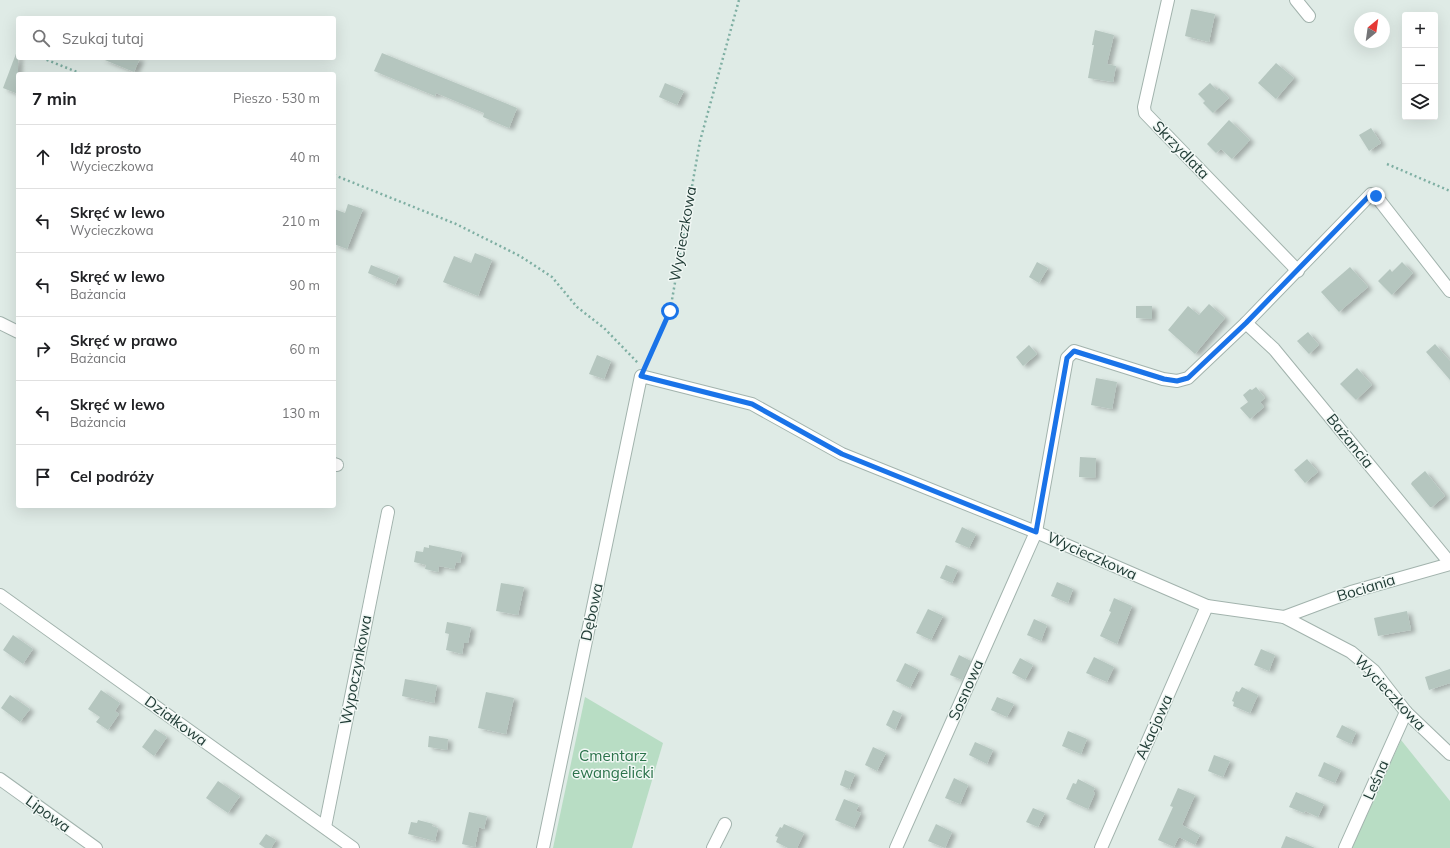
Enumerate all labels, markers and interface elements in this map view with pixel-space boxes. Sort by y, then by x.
north arrow [1354,12,1390,48]
map controls [1402,12,1438,120]
button: + [1402,12,1438,48]
search box [16,16,336,60]
icon: search [30,27,52,49]
text: Szukaj tutaj [62,29,144,48]
button: − [1402,48,1438,84]
button: layers [1402,84,1438,120]
text: 7 min [32,88,77,109]
text: Pieszo · 530 m [233,90,320,106]
street label: Skrzydlata [1149,116,1214,183]
text: Idź prosto [70,139,141,158]
icon: ahead [32,146,54,168]
text: 40 m [290,149,320,165]
text: Wycieczkowa [70,158,154,174]
street label: Wycieczkowa [665,185,700,283]
route end [1367,187,1385,205]
text: Skręć w lewo [70,203,165,222]
icon: left [32,210,54,232]
text: 210 m [282,213,320,229]
text: Wycieczkowa [70,222,154,238]
text: Skręć w lewo [70,267,165,286]
icon: left [32,274,54,296]
text: 90 m [290,277,320,293]
text: Bażancia [70,286,126,302]
route start [661,302,679,320]
text: Skręć w prawo [70,331,177,350]
icon: right [32,338,54,360]
text: 60 m [290,341,320,357]
text: Bażancia [70,350,126,366]
text: Skręć w lewo [70,395,165,414]
icon: left [32,402,54,424]
text: 130 m [282,405,320,421]
street label: Bażancia [1323,410,1378,472]
text: Bażancia [70,414,126,430]
icon: arrive [32,466,54,488]
text: Cel podróży [70,467,154,486]
street label: Wycieczkowa [1044,527,1140,584]
street label: Bociania [1334,570,1397,605]
street label: Dębowa [576,581,607,643]
street label: Wypoczynkowa [336,613,375,726]
street label: Wycieczkowa [1351,651,1430,734]
street label: Sosnowa [944,656,987,723]
street label: Działkowa [141,691,211,750]
street label: Akacjowa [1131,691,1176,762]
park label: Cmentarz ewangelicki [572,746,654,782]
street label: Leśna [1358,757,1393,803]
street label: Lipowa [22,791,75,836]

